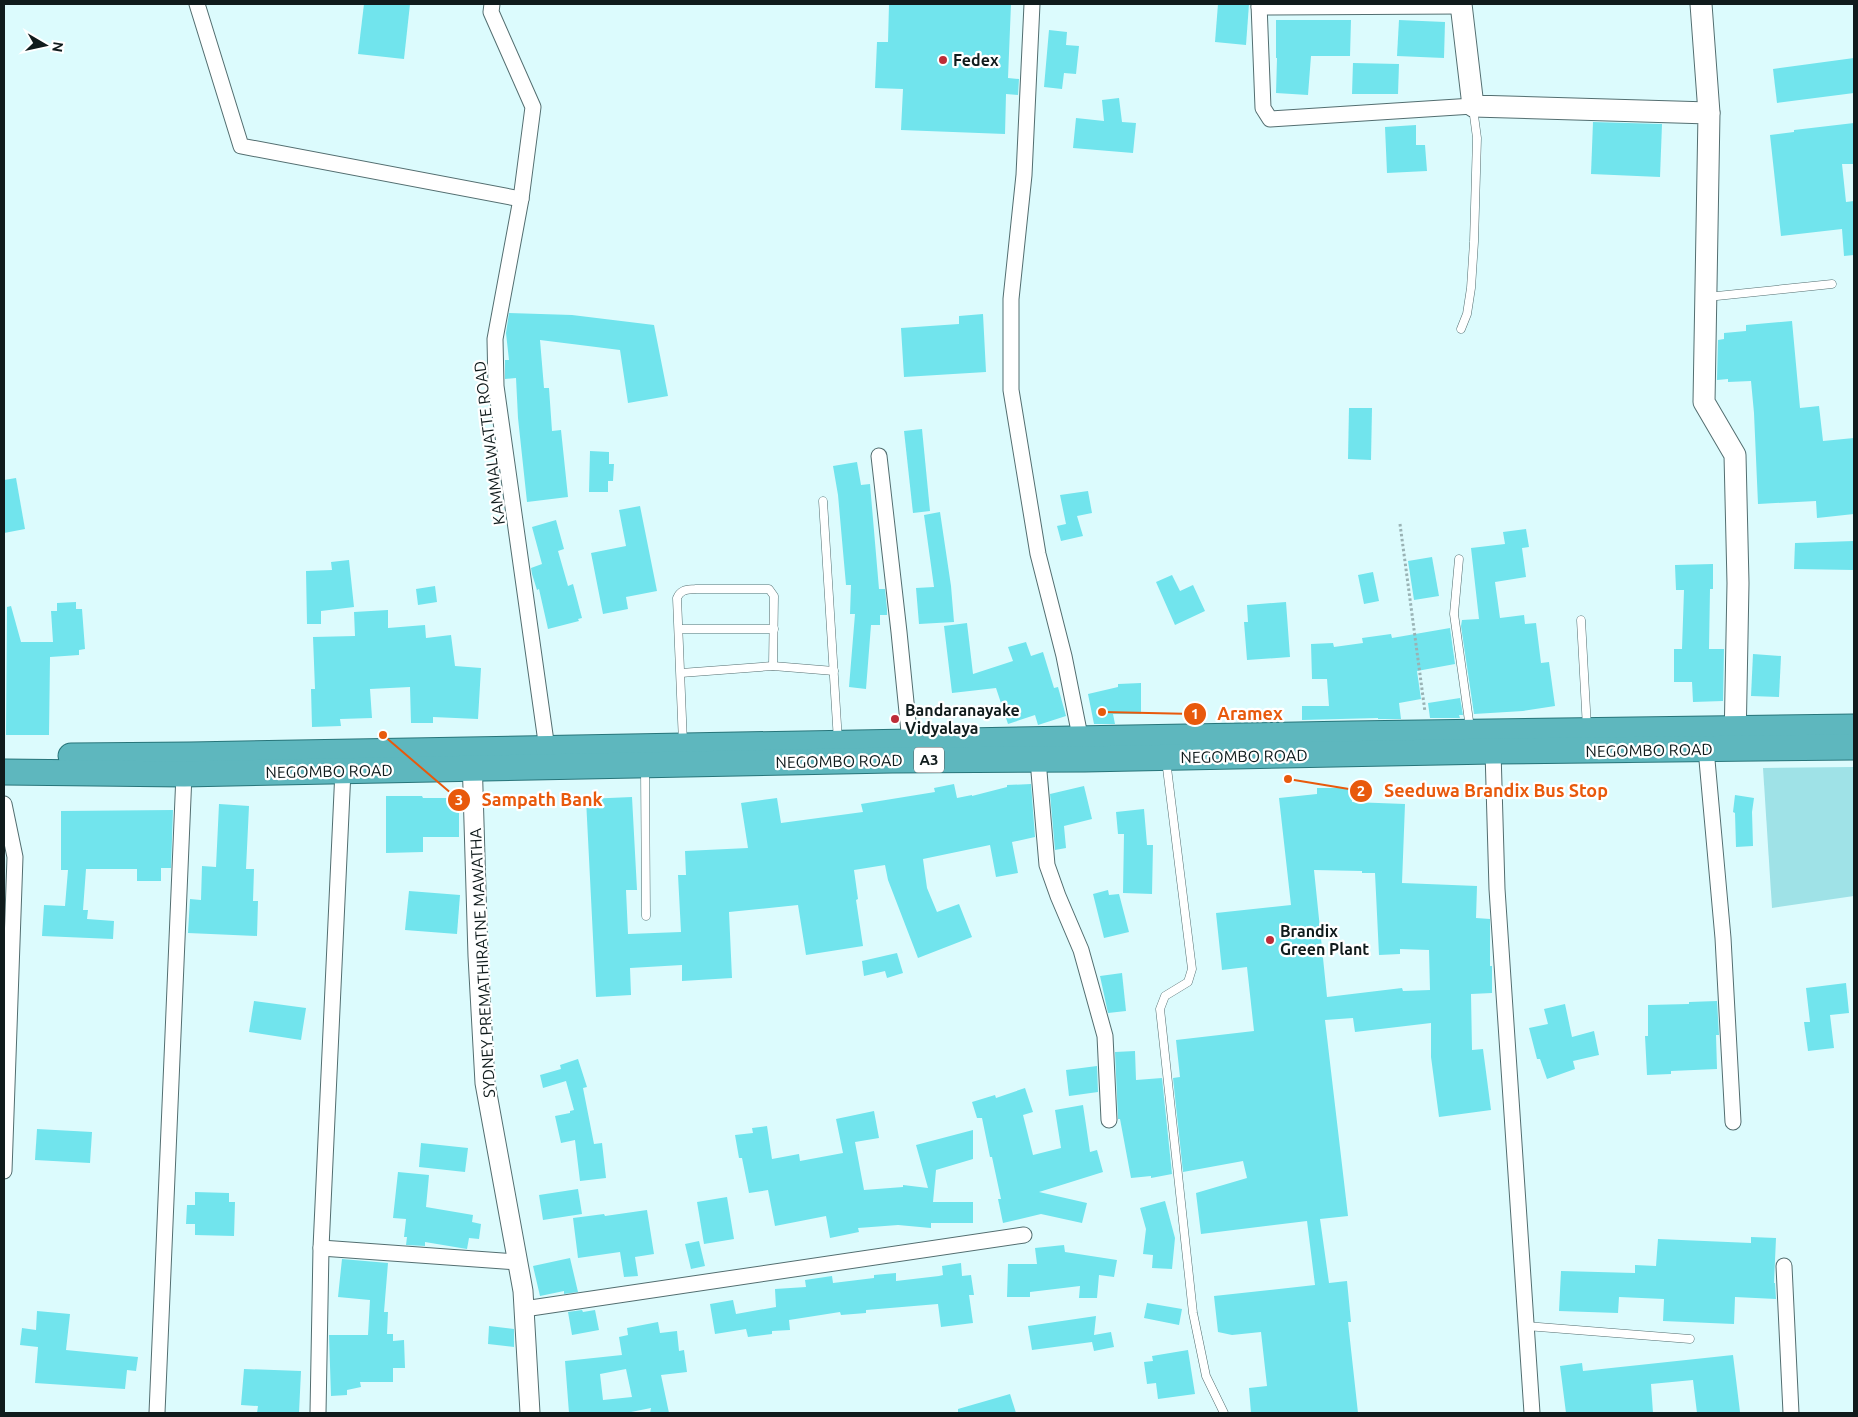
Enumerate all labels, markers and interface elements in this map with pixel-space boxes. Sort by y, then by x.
north arrow [20,20,70,70]
text: N [49,41,67,53]
place label: Fedex [953,51,999,69]
marker: Fedex [937,54,949,66]
street label: KAMMALWATTE ROAD [470,360,508,526]
callout: Aramex [1182,697,1293,730]
place label: Bandaranayake Vidyalaya [905,701,1020,737]
text: Aramex [1217,703,1283,723]
text: 1 [1191,705,1199,722]
marker: Bandaranayake Vidyalaya [889,713,901,725]
street label: NEGOMBO ROAD [1585,740,1713,760]
street label: NEGOMBO ROAD [1180,746,1308,766]
road number: A3 [914,748,944,772]
street label: NEGOMBO ROAD [775,751,903,771]
street label: NEGOMBO ROAD [265,761,393,781]
callout: Seeduwa Brandix Bus Stop [1349,774,1618,807]
text: Seeduwa Brandix Bus Stop [1384,780,1608,800]
text: 2 [1357,782,1365,799]
callout: Sampath Bank [447,783,613,816]
text: Sampath Bank [481,789,603,809]
text: 3 [455,791,463,808]
street label: SYDNEY PREMATHIRATNE MAWATHA [466,827,498,1098]
place label: Brandix Green Plant [1280,922,1369,958]
marker: Brandix Green Plant [1264,934,1276,946]

